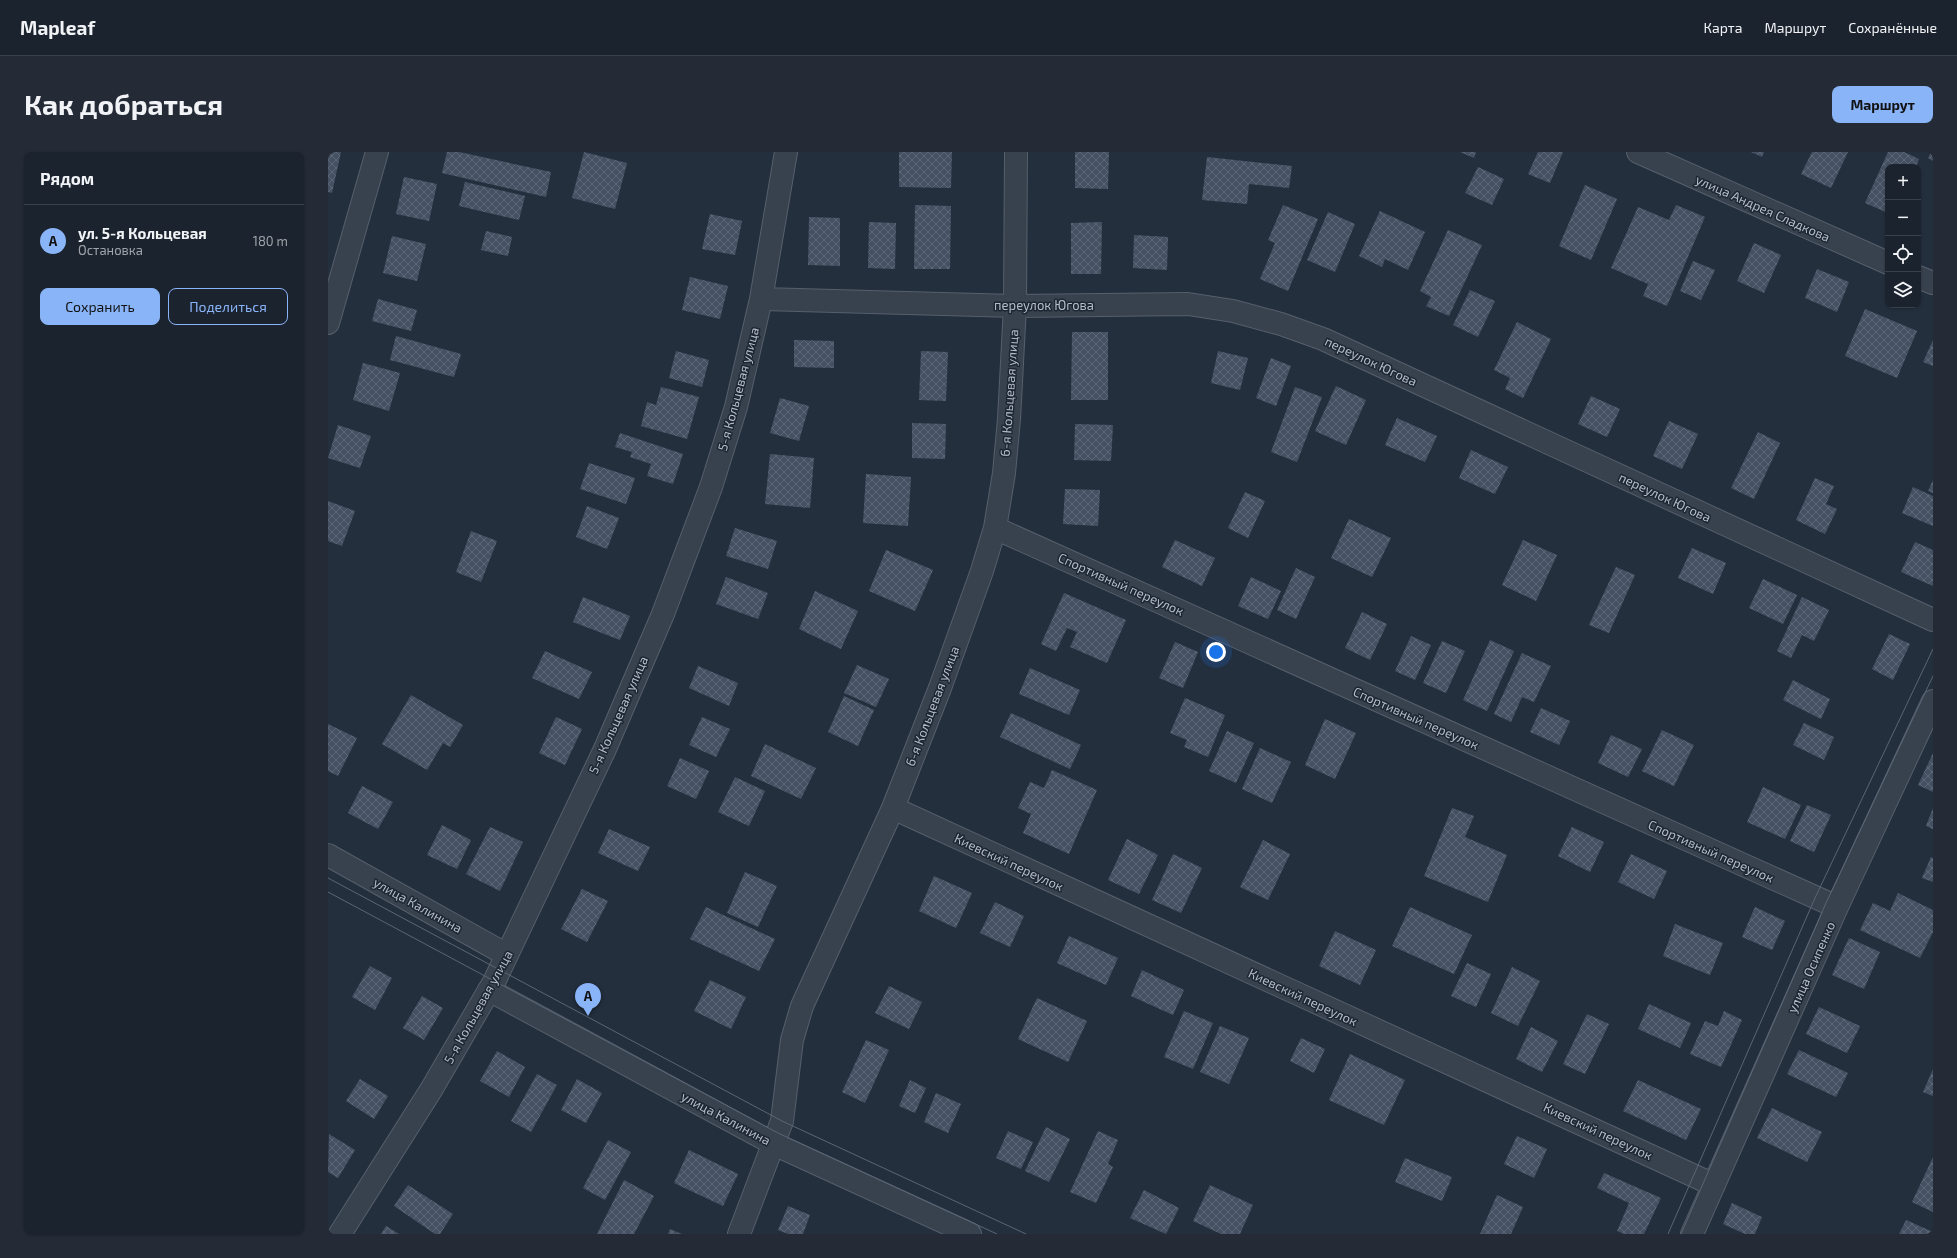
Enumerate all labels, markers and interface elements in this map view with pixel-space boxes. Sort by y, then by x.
text: Mapleaf [20,16,95,39]
text: Карта [1704,19,1742,36]
text: Маршрут [1764,19,1826,36]
text: Сохранённые [1848,19,1937,36]
button: Маршрут [1832,86,1933,123]
text: Как добраться [24,87,223,121]
map controls [1885,164,1921,308]
button: + [1885,164,1921,200]
text: Рядом [40,168,94,188]
street label: улица Андрея Сладкова [1693,171,1833,245]
button: − [1885,200,1921,236]
text: ул. 5-я Кольцевая [78,224,207,242]
text: A [49,233,57,249]
text: 180 m [253,233,288,249]
button: locate [1885,236,1921,272]
text: Остановка [78,242,143,258]
button: layers [1885,272,1921,308]
button: Сохранить [40,288,160,325]
button: Поделиться [168,288,288,325]
street label: переулок Югова [994,297,1094,313]
street label: 5-я Кольцевая улица [714,326,762,452]
street label: 6-я Кольцевая улица [997,329,1021,457]
street label: переулок Югова [1322,333,1420,389]
street label: переулок Югова [1616,469,1714,525]
street label: Спортивный переулок [1056,549,1186,619]
your location [1206,642,1226,662]
street label: 6-я Кольцевая улица [902,644,962,768]
street label: 5-я Кольцевая улица [585,654,651,776]
street label: Спортивный переулок [1351,683,1481,753]
street label: Спортивный переулок [1646,816,1776,886]
street label: Киевский переулок [952,830,1066,894]
street label: улица Калинина [371,874,465,936]
street label: улица Осипенко [1784,919,1838,1015]
street label: 5-я Кольцевая улица [440,948,516,1066]
street label: Киевский переулок [1246,965,1360,1029]
pin: A [575,983,601,1016]
street label: улица Калинина [679,1088,773,1148]
street label: Киевский переулок [1541,1099,1655,1163]

